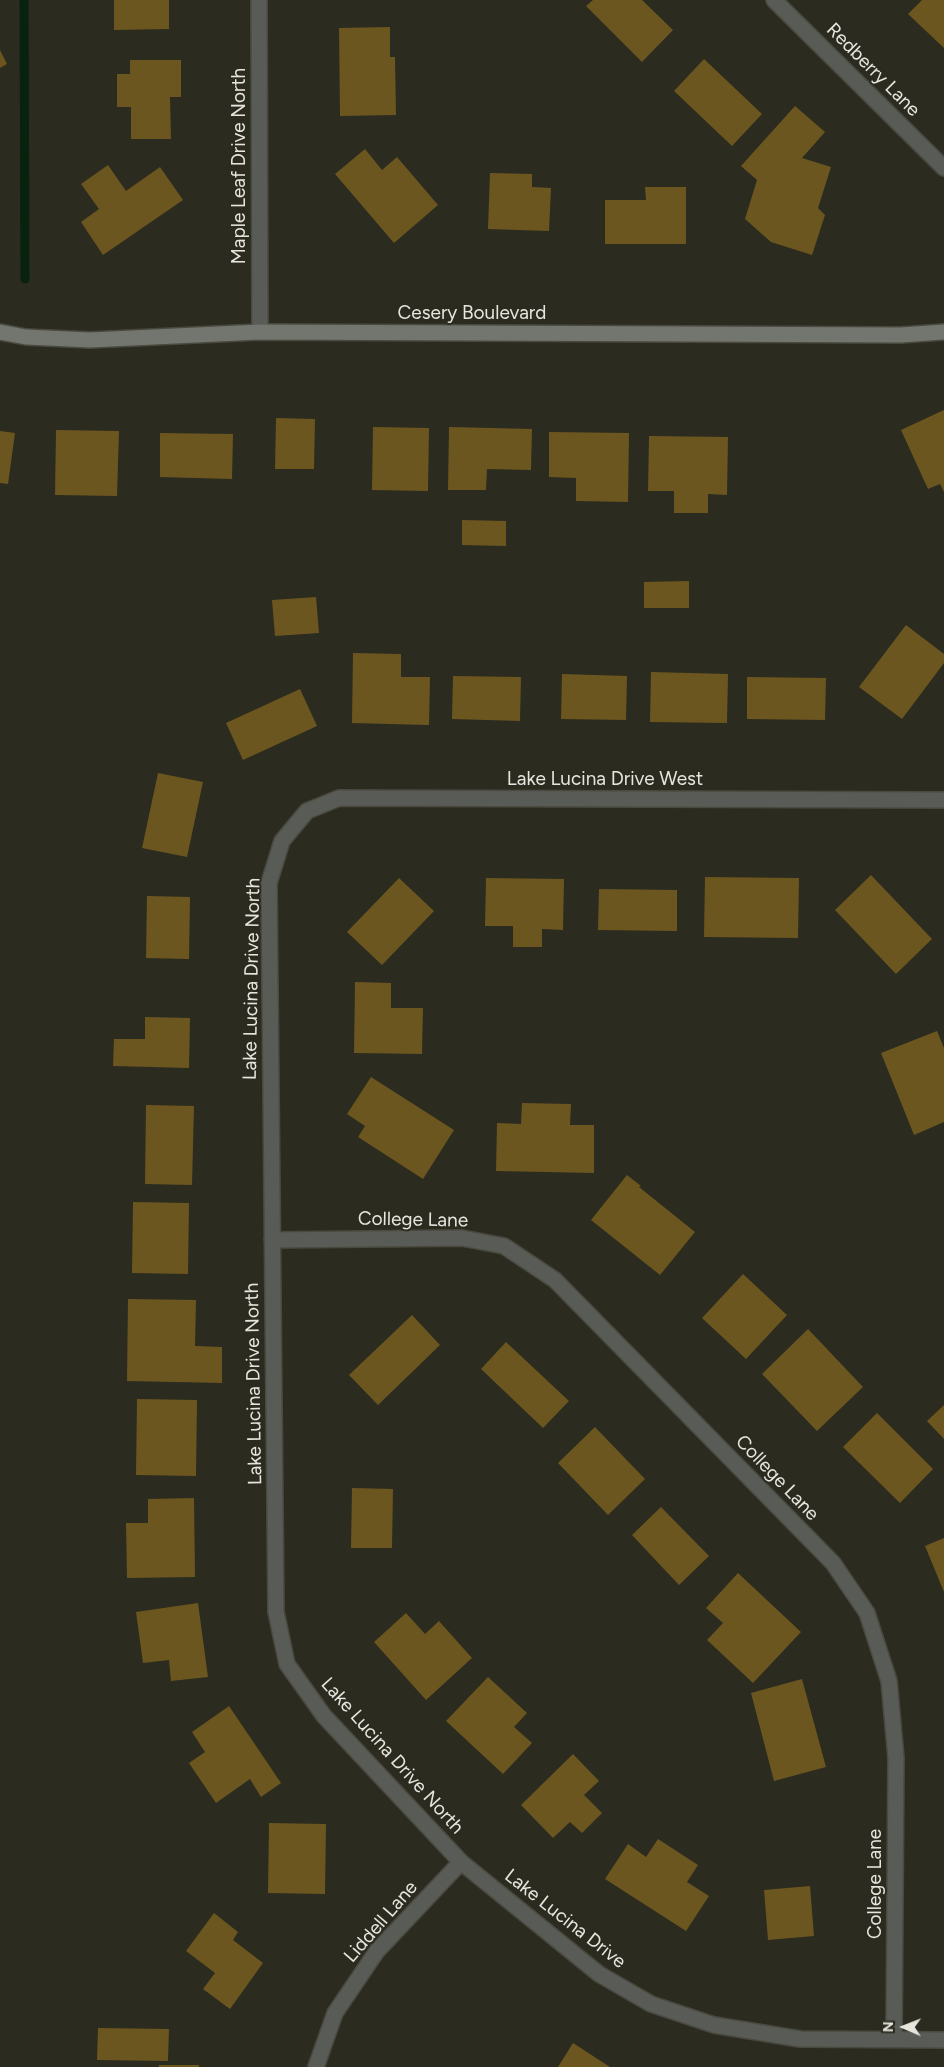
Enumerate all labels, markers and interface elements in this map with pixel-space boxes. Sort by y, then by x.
street label: Redberry Lane [821,18,925,122]
street label: Maple Leaf Drive North [228,68,250,264]
street label: Cesery Boulevard [398,302,546,324]
street label: Lake Lucina Drive West [507,768,703,790]
street label: Lake Lucina Drive North [239,878,265,1080]
street label: College Lane [358,1208,468,1232]
street label: Lake Lucina Drive North [241,1283,267,1485]
street label: College Lane [731,1430,823,1526]
street label: Lake Lucina Drive North [316,1673,468,1839]
street label: College Lane [864,1829,886,1939]
street label: Lake Lucina Drive [500,1865,630,1973]
street label: Liddell Lane [339,1877,423,1967]
north arrow [879,2002,929,2052]
text: N [880,2021,897,2032]

